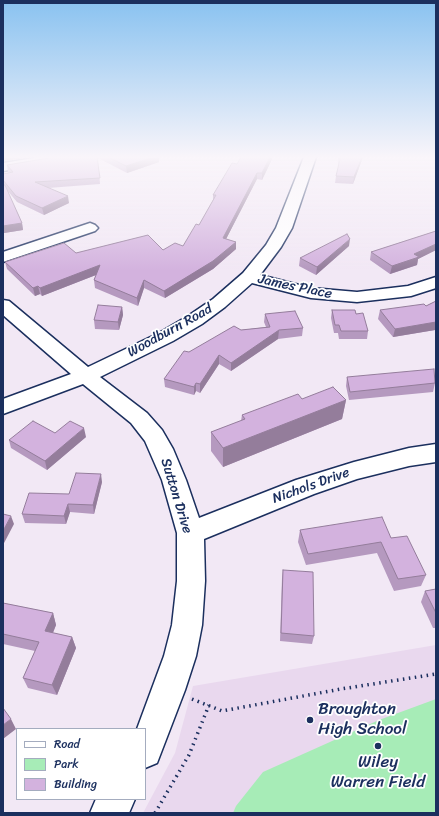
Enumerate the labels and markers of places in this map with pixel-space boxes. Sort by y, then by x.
place label: Broughton High School [318,700,407,740]
marker: Broughton High School [305,715,315,725]
marker: Wiley Warren Field [373,741,383,751]
place label: Wiley Warren Field [331,753,425,793]

